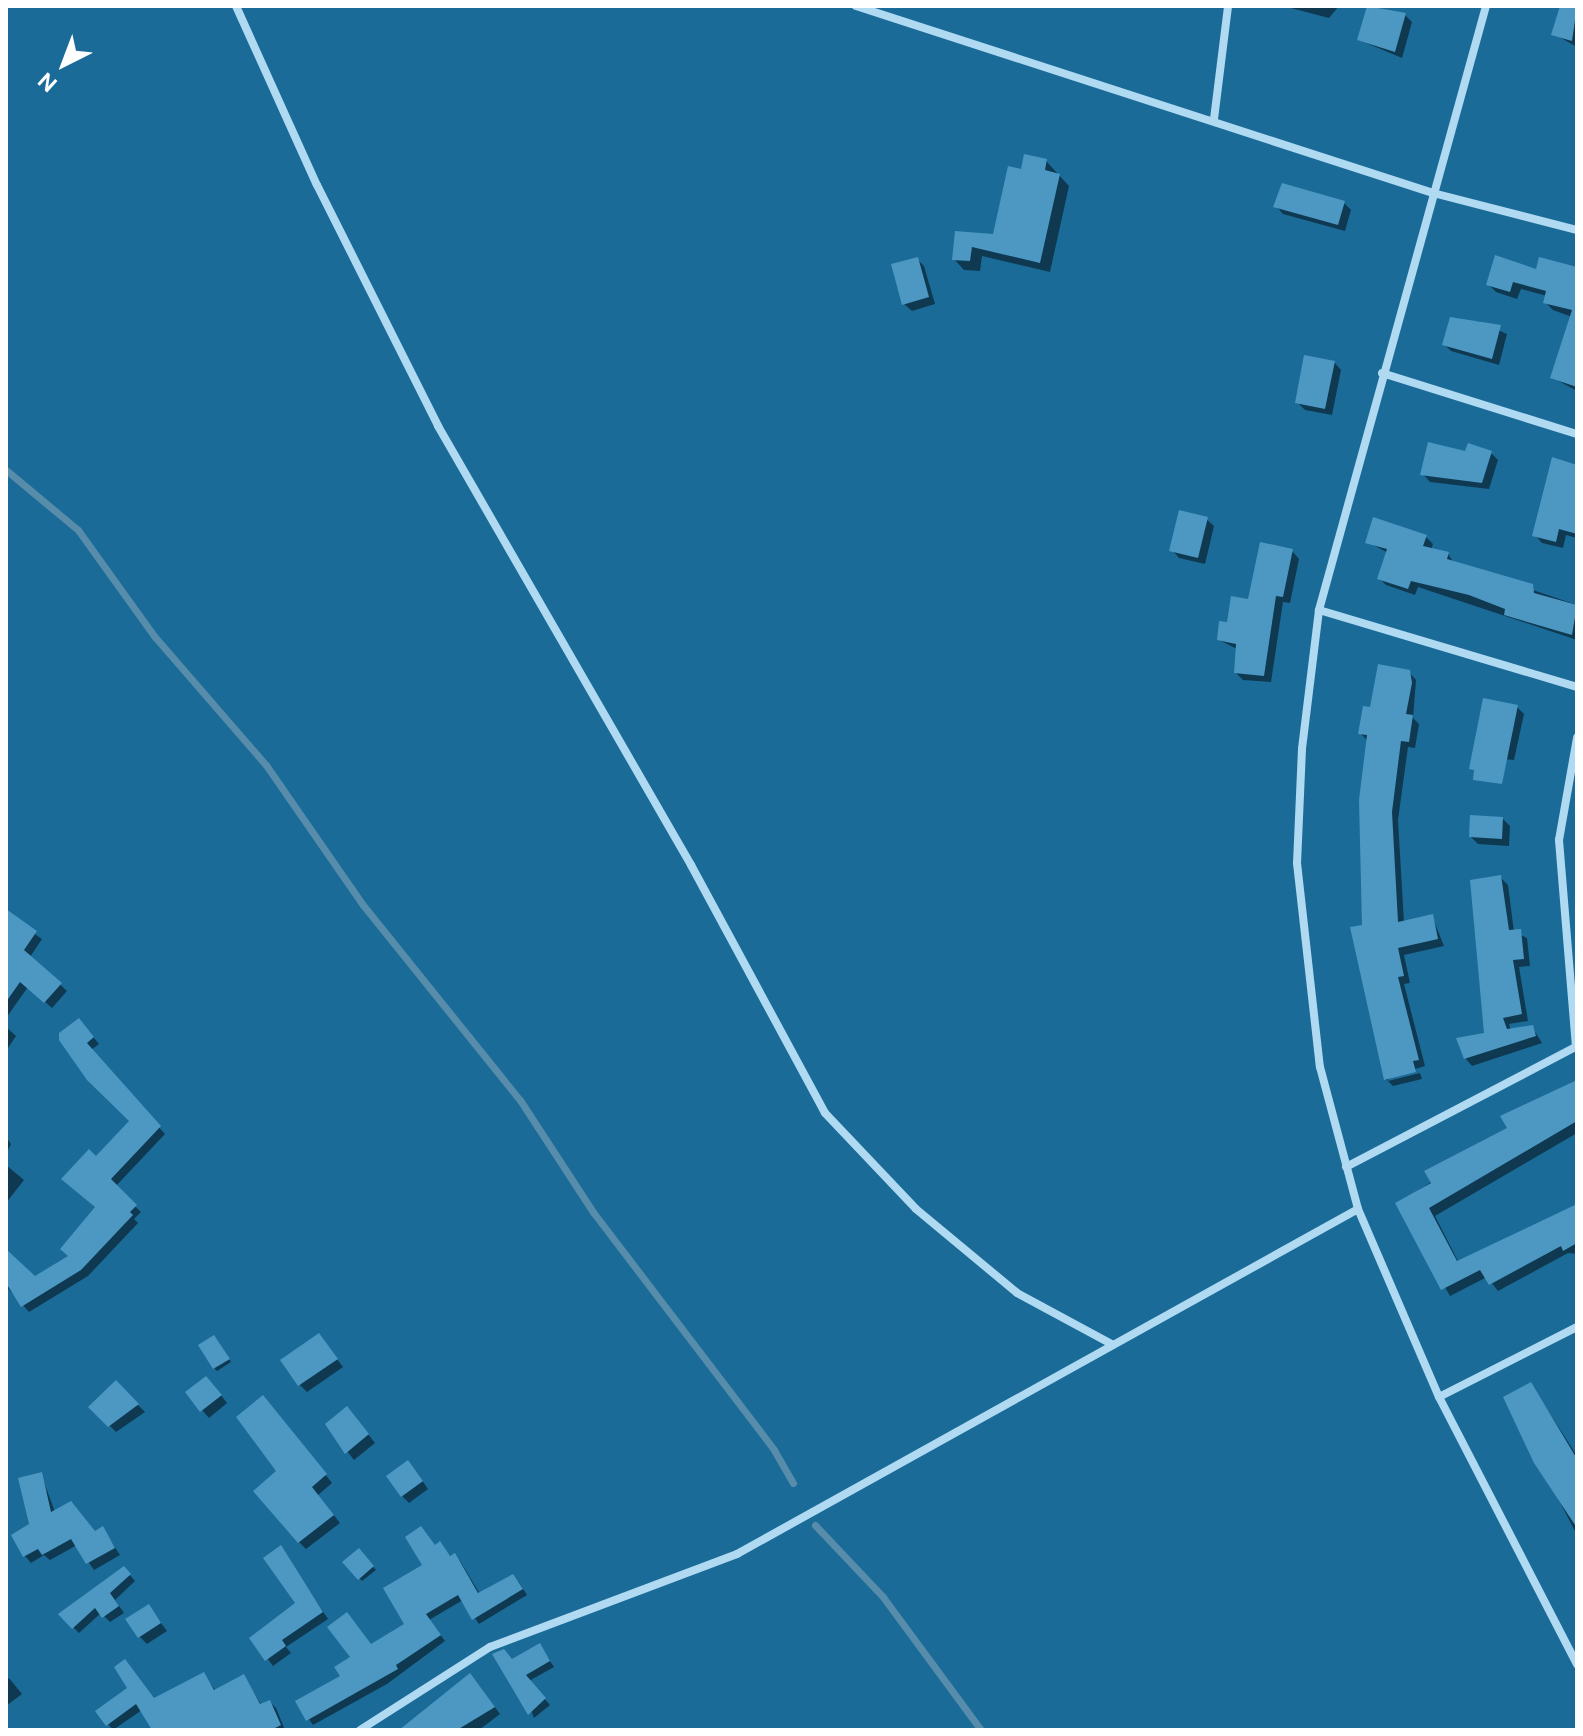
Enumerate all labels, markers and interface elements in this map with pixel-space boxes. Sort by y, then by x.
north arrow [24,24,104,104]
text: N [32,66,63,98]

